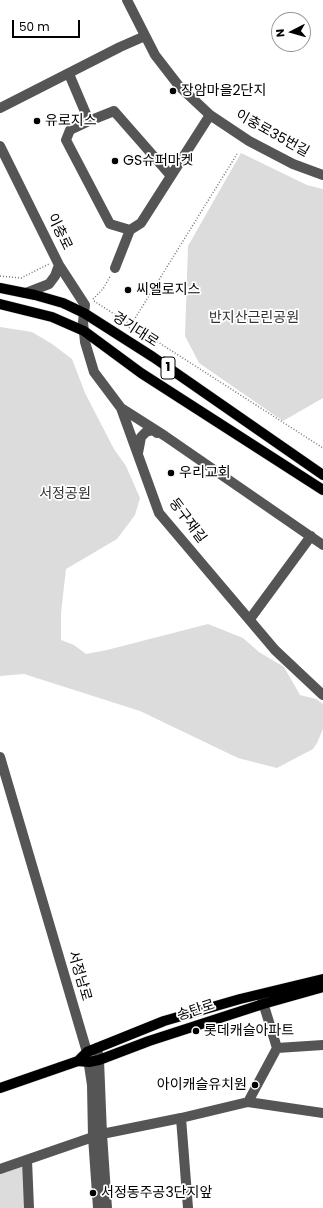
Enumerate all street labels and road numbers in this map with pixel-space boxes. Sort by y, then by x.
street label: 이충로35번길 [232,107,312,161]
street label: 이충로 [43,211,75,253]
street label: 경기대로 [109,309,161,351]
road number: 1 [161,357,175,379]
street label: 둥구재길 [165,495,209,547]
street label: 서정남로 [64,949,94,1003]
street label: 송탄로 [175,997,217,1025]

